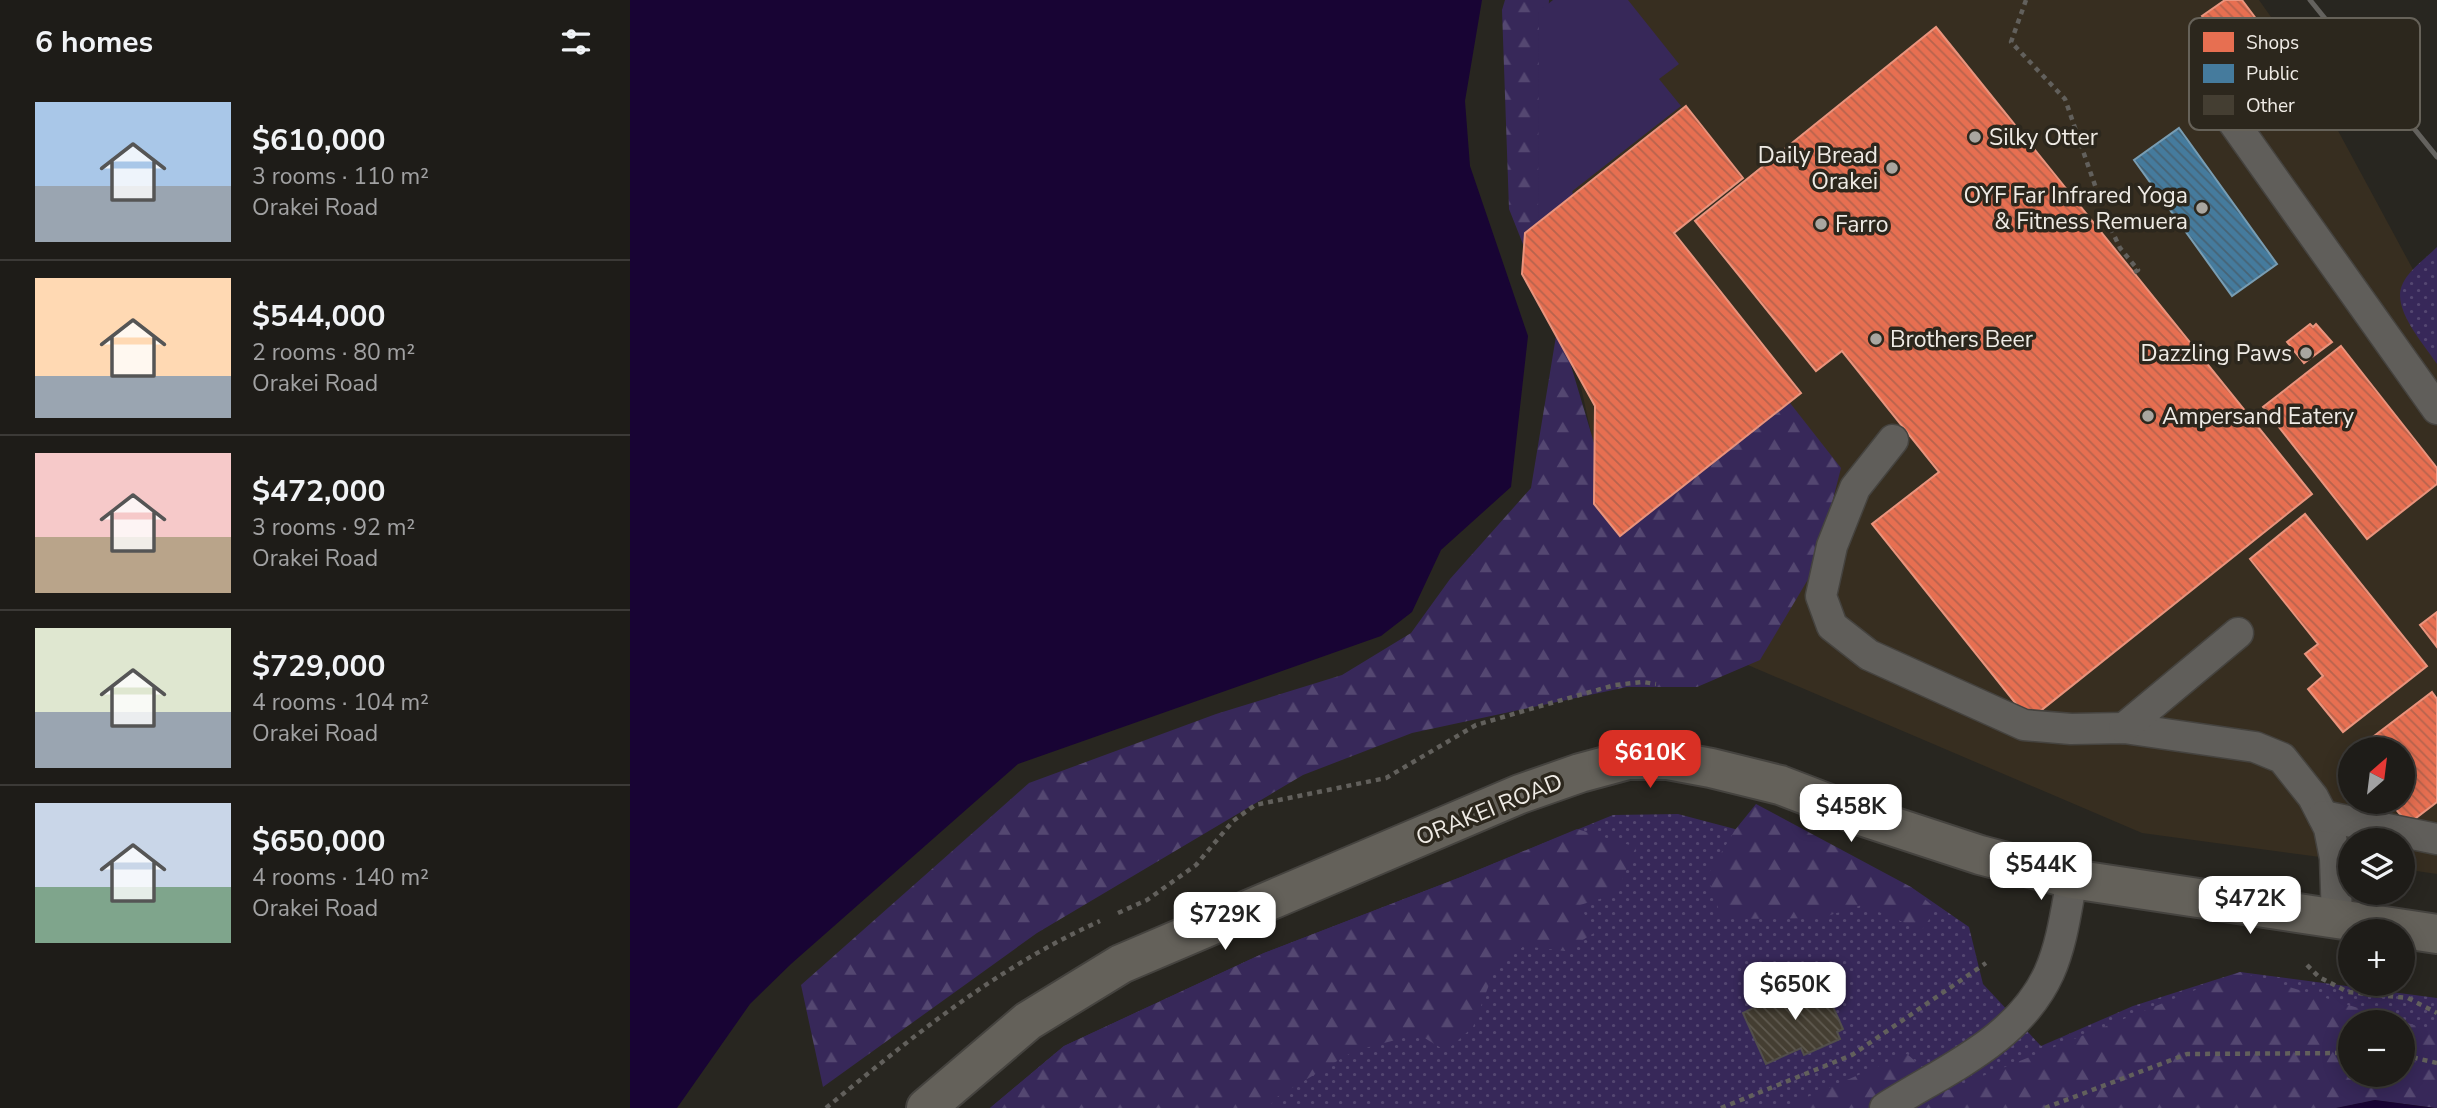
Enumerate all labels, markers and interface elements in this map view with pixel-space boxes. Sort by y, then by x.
legend [2189,18,2420,130]
text: 6 homes [35,22,153,63]
icon: filters [557,23,595,61]
text: Shops [2246,30,2299,56]
text: Public [2246,61,2299,87]
text: Other [2246,93,2295,119]
text: $610,000 [252,120,385,161]
place label: Silky Otter [1989,122,2099,153]
marker: Silky Otter [1967,129,1983,145]
icon: home [91,130,175,214]
place label: Daily Bread Orakei [1758,140,1878,197]
marker: Daily Bread Orakei [1884,160,1900,176]
text: 3 rooms · 110 m² [252,161,429,192]
place label: OYF Far Infrared Yoga & Fitness Remuera [1963,180,2188,237]
text: Orakei Road [252,192,378,223]
marker: OYF Far Infrared Yoga & Fitness Remuera [2194,200,2210,216]
place label: Farro [1835,209,1888,240]
marker: Farro [1813,216,1829,232]
text: $544,000 [252,296,385,337]
icon: home [91,306,175,390]
place label: Brothers Beer [1890,324,2034,355]
marker: Brothers Beer [1868,331,1884,347]
text: 2 rooms · 80 m² [252,337,415,368]
place label: Dazzling Paws [2141,338,2292,369]
marker: Dazzling Paws [2298,345,2314,361]
text: Orakei Road [252,368,378,399]
place label: Ampersand Eatery [2162,401,2354,432]
marker: Ampersand Eatery [2140,408,2156,424]
text: $472,000 [252,471,385,512]
icon: home [91,481,175,565]
text: 3 rooms · 92 m² [252,512,415,543]
text: Orakei Road [252,543,378,574]
text: $729,000 [252,646,385,687]
icon: home [91,656,175,740]
text: 4 rooms · 104 m² [252,687,429,718]
text: Orakei Road [252,718,378,749]
pin: $610K [1601,730,1699,790]
text: $610K [1615,737,1685,768]
north arrow [2338,737,2415,814]
map controls [2338,737,2415,1087]
street label: ORAKEI ROAD [1411,766,1567,853]
pin: $458K [1802,784,1900,844]
text: $458K [1816,791,1886,822]
text: $650,000 [252,821,385,862]
button: layers [2338,828,2415,905]
icon: home [91,831,175,915]
pin: $544K [1992,842,2090,902]
text: $544K [2006,849,2076,880]
text: 4 rooms · 140 m² [252,862,429,893]
pin: $472K [2201,876,2299,936]
text: $472K [2215,883,2285,914]
pin: $729K [1176,892,1274,952]
text: Orakei Road [252,893,378,924]
text: $729K [1190,899,1260,930]
button: + [2338,919,2415,996]
pin: $650K [1746,962,1844,1022]
text: $650K [1760,969,1830,1000]
button: − [2338,1010,2415,1087]

